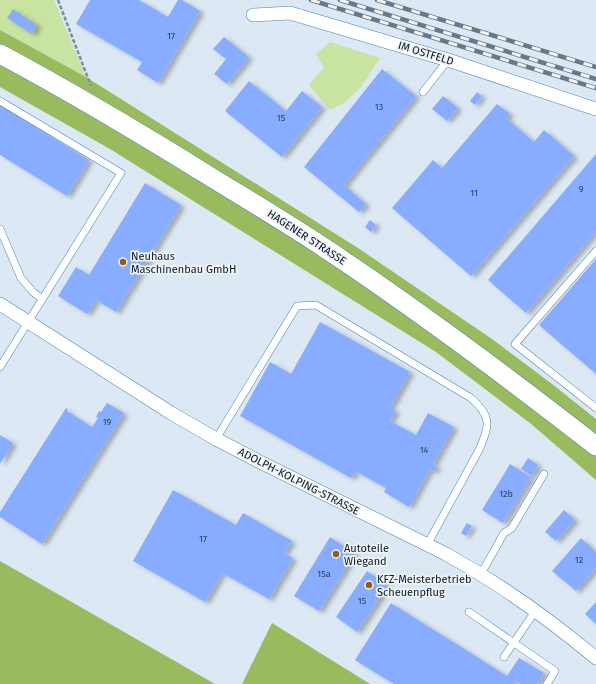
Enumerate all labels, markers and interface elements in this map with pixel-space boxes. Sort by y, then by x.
house number: 17 [167,31,175,41]
street label: IM OSTFELD [396,39,455,68]
house number: 13 [375,102,383,112]
house number: 15 [277,113,286,123]
house number: 9 [579,184,584,194]
house number: 11 [470,188,478,198]
street label: HAGENER STRASSE [265,207,349,268]
place label: Neuhaus Maschinenbau GmbH [131,250,236,276]
marker: Neuhaus Maschinenbau GmbH [118,257,128,267]
house number: 19 [103,417,112,427]
street label: ADOLPH-KOLPING-STRASSE [236,445,362,518]
house number: 14 [420,445,429,455]
house number: 12b [499,489,513,499]
house number: 17 [199,534,207,544]
place label: Autoteile Wiegand [344,542,389,568]
marker: Autoteile Wiegand [331,549,341,559]
house number: 12 [575,555,583,565]
house number: 15a [317,569,331,579]
place label: KFZ-Meisterbetrieb Scheuenpflug [377,573,471,599]
marker: KFZ-Meisterbetrieb Scheuenpflug [364,580,374,590]
house number: 15 [358,596,367,606]

